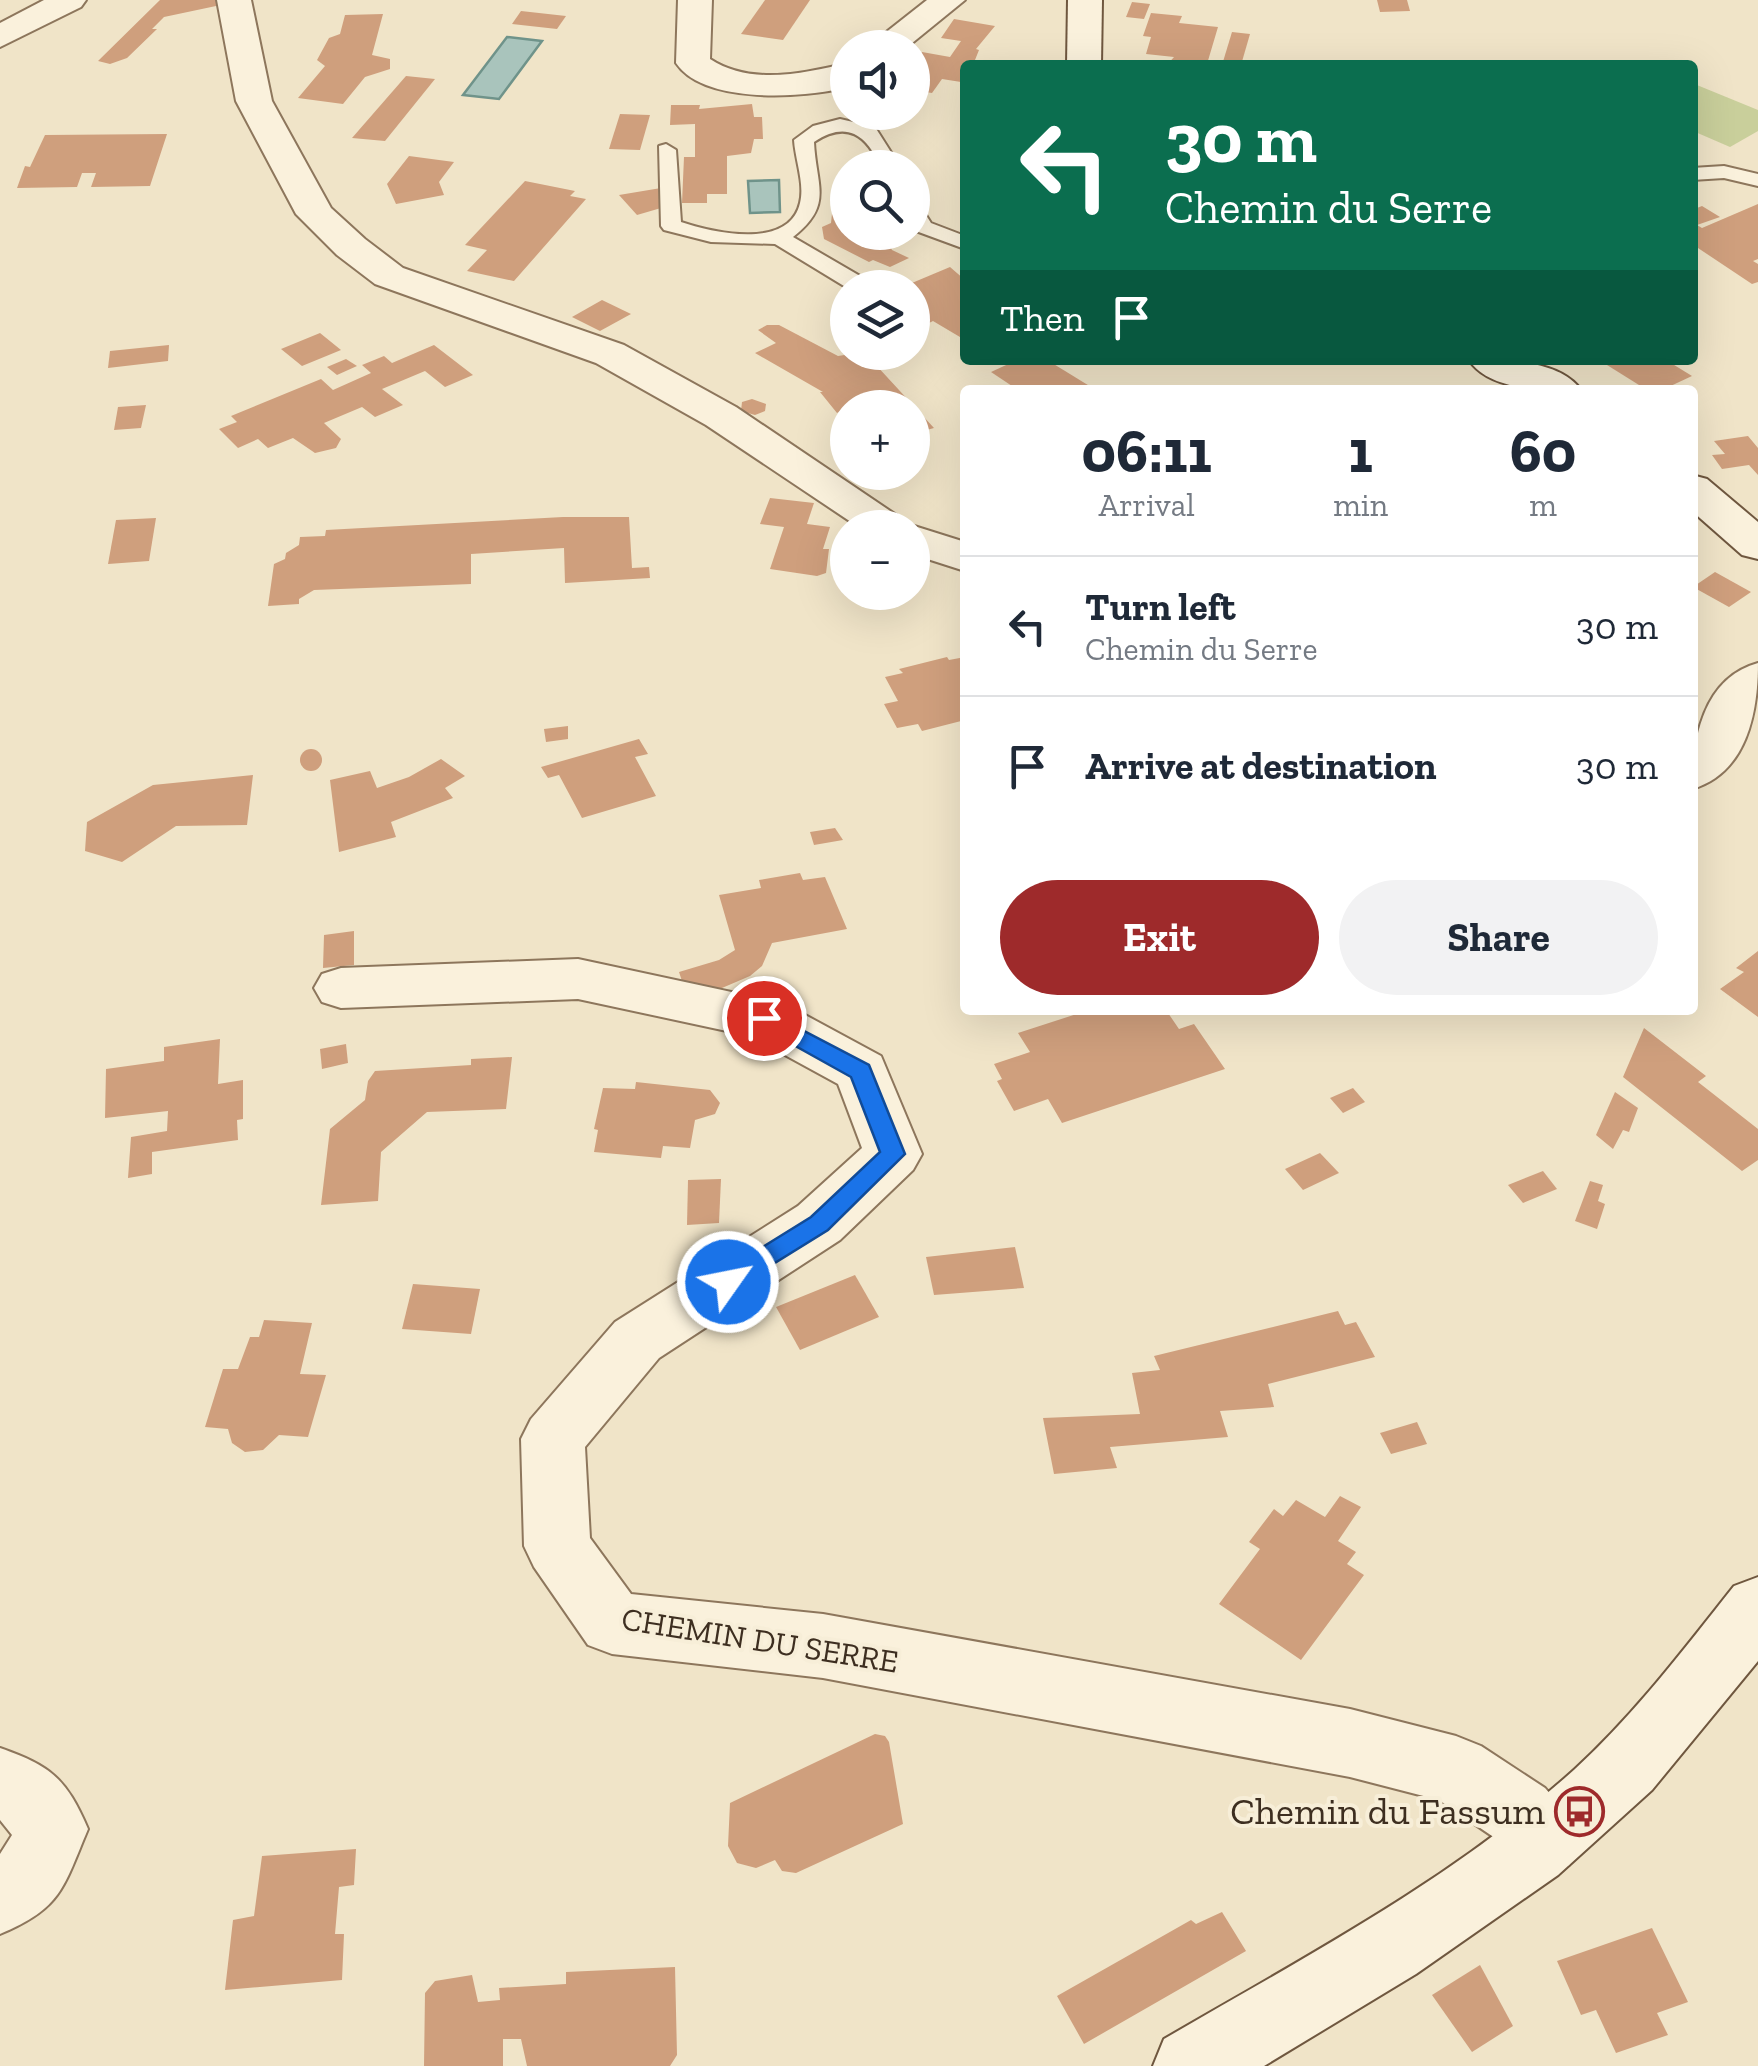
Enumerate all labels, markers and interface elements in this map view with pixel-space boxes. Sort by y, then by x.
map controls [830,30,930,610]
button: sound [830,30,930,130]
text: 30 m [1165,96,1317,180]
icon: left [1000,100,1130,230]
button: search [830,150,930,250]
text: Chemin du Serre [1165,181,1492,235]
button: layers [830,270,930,370]
icon: arrive [1104,290,1159,345]
text: Then [1000,295,1084,341]
button: + [830,390,930,490]
text: 06:11 [1082,415,1212,487]
text: 1 [1349,415,1373,487]
text: 60 [1510,415,1576,487]
text: Arrival [1098,486,1195,524]
text: min [1333,486,1388,524]
text: m [1529,486,1557,524]
button: − [830,510,930,610]
text: Turn left [1085,584,1236,630]
icon: left [1000,599,1055,654]
text: 30 m [1576,603,1658,649]
text: Chemin du Serre [1085,630,1318,668]
icon: arrive [1000,739,1055,794]
text: Arrive at destination [1085,743,1436,789]
text: 30 m [1576,743,1658,789]
button: Exit [1000,880,1319,995]
button: Share [1339,880,1658,995]
pin [722,976,807,1061]
icon: arrive [737,991,792,1046]
position arrow [676,1230,780,1334]
street label: CHEMIN DU SERRE [619,1599,901,1681]
bus stop icon: Chemin du Fassum [1554,1785,1606,1837]
place label: Chemin du Fassum [1230,1788,1545,1834]

